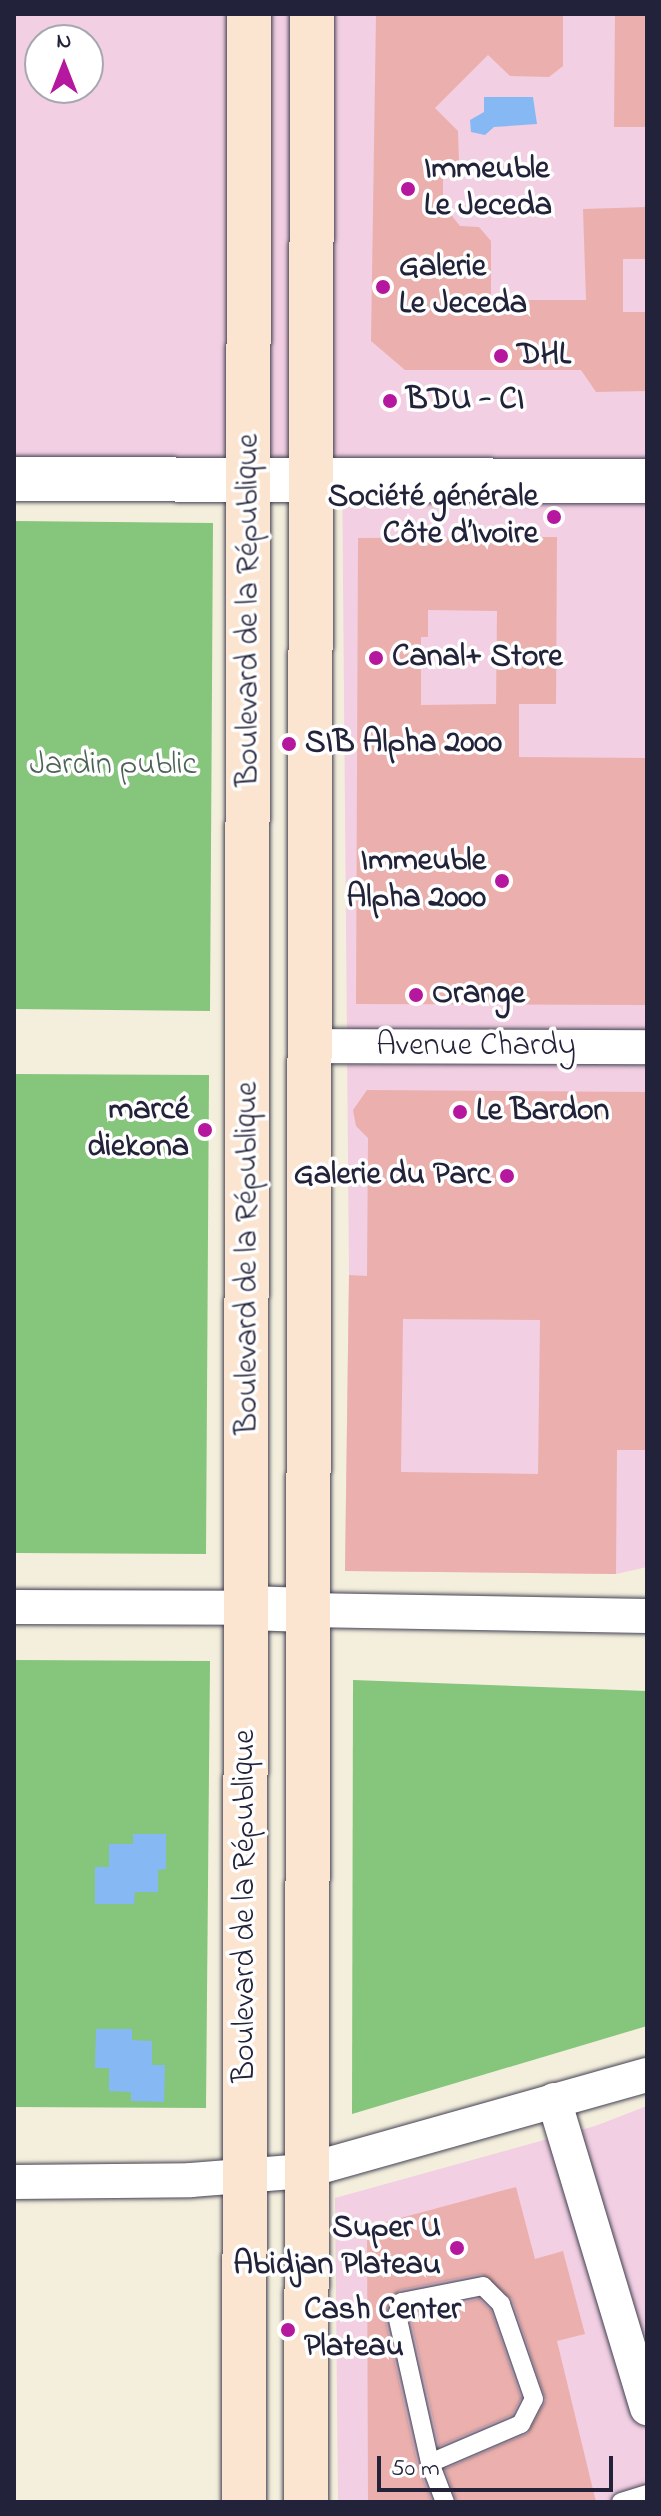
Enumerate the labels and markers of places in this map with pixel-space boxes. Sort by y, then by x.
place label: Immeuble Le Jeceda [424,152,552,227]
marker: Immeuble Le Jeceda [399,180,417,198]
place label: Galerie Le Jeceda [399,250,527,325]
marker: Galerie Le Jeceda [374,278,392,296]
place label: DHL [517,337,571,375]
marker: DHL [492,347,510,365]
place label: BDU - CI [406,382,524,420]
marker: BDU - CI [381,392,399,410]
place label: Société générale Côte d’Ivoire [328,480,538,555]
marker: Société générale Côte d’Ivoire [545,508,563,526]
place label: Canal+ Store [392,639,563,677]
marker: Canal+ Store [367,649,385,667]
place label: SIB Alpha 2000 [305,725,502,763]
marker: SIB Alpha 2000 [280,735,298,753]
place label: Immeuble Alpha 2000 [347,844,486,919]
marker: Immeuble Alpha 2000 [493,872,511,890]
place label: Orange [432,976,525,1014]
marker: Orange [407,986,425,1004]
place label: marcé diekona [87,1093,189,1168]
place label: Le Bardon [476,1093,609,1131]
marker: Le Bardon [451,1103,469,1121]
marker: marcé diekona [196,1121,214,1139]
place label: Galerie du Parc [294,1157,491,1195]
marker: Galerie du Parc [498,1167,516,1185]
place label: Super U Abidjan Plateau [233,2211,441,2286]
marker: Super U Abidjan Plateau [448,2239,466,2257]
place label: Cash Center Plateau [304,2293,461,2368]
marker: Cash Center Plateau [279,2321,297,2339]

